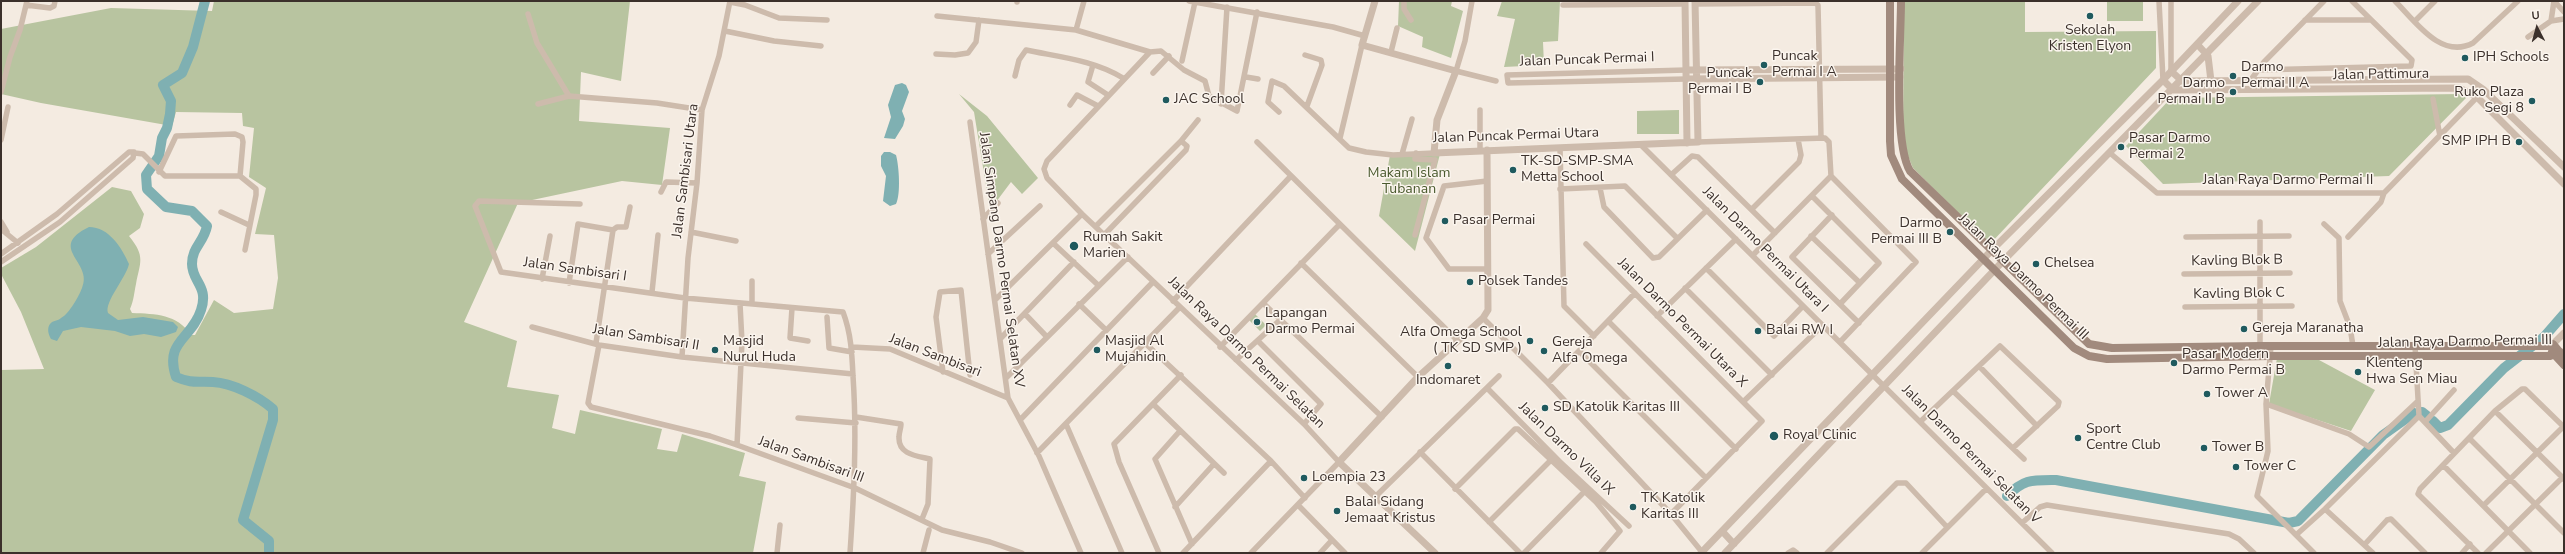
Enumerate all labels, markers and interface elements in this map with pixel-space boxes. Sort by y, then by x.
north arrow [2517,8,2557,48]
text: U [2531,8,2541,23]
marker: Sekolah Kristen Elyon [2085,11,2095,21]
place label: Sekolah Kristen Elyon [2049,23,2131,56]
street label: Jalan Puncak Permai I [1519,49,1655,71]
place label: Puncak Permai I A [1772,49,1837,82]
place label: IPH Schools [2473,50,2549,66]
marker: IPH Schools [2460,53,2470,63]
marker: Puncak Permai I A [1759,60,1769,70]
place label: Darmo Permai II A [2241,60,2309,92]
place label: Puncak Permai I B [1688,66,1752,98]
street label: Jalan Pattimura [2333,66,2429,84]
marker: Darmo Permai II A [2228,71,2238,81]
place label: Darmo Permai II B [2158,76,2225,108]
marker: Puncak Permai I B [1755,77,1765,87]
place label: Ruko Plaza Segi 8 [2454,85,2524,118]
marker: Darmo Permai II B [2228,87,2238,97]
place label: JAC School [1174,92,1244,108]
marker: JAC School [1161,95,1171,105]
marker: Ruko Plaza Segi 8 [2527,96,2537,106]
street label: Jalan Sambisari Utara [669,103,703,239]
street label: Jalan Puncak Permai Utara [1433,125,1599,147]
street label: Jalan Simpang Darmo Permai Selatan XV [975,131,1027,389]
place label: Pasar Darmo Permai 2 [2129,131,2210,164]
place label: SMP IPH B [2442,134,2511,150]
marker: SMP IPH B [2514,137,2524,147]
marker: Pasar Darmo Permai 2 [2116,142,2126,152]
place label: TK-SD-SMP-SMA Metta School [1521,154,1634,186]
marker: TK-SD-SMP-SMA Metta School [1508,165,1518,175]
park label: Makam Islam Tubanan [1367,166,1451,198]
street label: Jalan Raya Darmo Permai II [2203,173,2373,189]
street label: Jalan Darmo Permai Utara I [1699,184,1831,316]
street label: Jalan Raya Darmo Permai III [1955,211,2091,343]
place label: Pasar Permai [1453,213,1535,229]
marker: Pasar Permai [1440,216,1450,226]
place label: Darmo Permai III B [1871,216,1942,248]
marker: Darmo Permai III B [1945,227,1955,237]
place label: Rumah Sakit Marien [1083,230,1162,262]
marker: Rumah Sakit Marien [1068,240,1080,252]
street label: Kavling Blok B [2191,252,2283,270]
street label: Jalan Sambisari I [522,254,628,286]
street label: Jalan Darmo Permai Utara X [1614,255,1750,391]
place label: Chelsea [2044,256,2094,272]
marker: Chelsea [2031,259,2041,269]
street label: Jalan Raya Darmo Permai Selatan [1164,274,1328,432]
place label: Polsek Tandes [1478,274,1568,290]
marker: Polsek Tandes [1465,277,1475,287]
street label: Kavling Blok C [2193,285,2285,303]
place label: Lapangan Darmo Permai [1265,306,1355,338]
marker: Lapangan Darmo Permai [1252,317,1262,327]
street label: Jalan Sambisari II [592,321,700,355]
place label: Gereja Maranatha [2252,321,2364,337]
place label: Balai RW I [1766,323,1833,339]
marker: Gereja Maranatha [2239,324,2249,334]
place label: Alfa Omega School ( TK SD SMP ) [1400,325,1522,358]
marker: Balai RW I [1753,326,1763,336]
street label: Jalan Sambisari [887,331,983,381]
street label: Jalan Raya Darmo Permai III [2378,332,2552,352]
place label: Masjid Nurul Huda [723,334,796,366]
place label: Masjid Al Mujahidin [1105,334,1166,366]
place label: Gereja Alfa Omega [1552,335,1628,368]
marker: Alfa Omega School ( TK SD SMP ) [1525,336,1535,346]
marker: Masjid Nurul Huda [710,345,720,355]
marker: Masjid Al Mujahidin [1092,345,1102,355]
marker: Gereja Alfa Omega [1539,346,1549,356]
place label: Pasar Modern Darmo Permai B [2182,347,2285,380]
place label: Klenteng Hwa Sen Miau [2366,356,2457,388]
marker: Pasar Modern Darmo Permai B [2169,358,2179,368]
marker: Indomaret [1443,361,1453,371]
marker: Klenteng Hwa Sen Miau [2353,367,2363,377]
place label: Indomaret [1416,373,1480,389]
street label: Jalan Darmo Permai Selatan V [1898,382,2044,528]
place label: Tower A [2215,386,2268,402]
marker: Tower A [2202,389,2212,399]
street label: Jalan Darmo Villa IX [1515,399,1617,499]
place label: SD Katolik Karitas III [1553,400,1680,416]
marker: SD Katolik Karitas III [1540,403,1550,413]
place label: Sport Centre Club [2086,422,2161,454]
place label: Royal Clinic [1783,428,1857,444]
marker: Royal Clinic [1768,430,1780,442]
street label: Jalan Sambisari III [756,433,866,487]
marker: Sport Centre Club [2073,433,2083,443]
place label: Tower B [2212,440,2264,456]
marker: Tower B [2199,443,2209,453]
place label: Tower C [2244,459,2296,475]
marker: Tower C [2231,462,2241,472]
place label: Loempia 23 [1312,470,1386,486]
marker: Loempia 23 [1299,473,1309,483]
place label: TK Katolik Karitas III [1641,491,1705,524]
place label: Balai Sidang Jemaat Kristus [1345,495,1435,528]
marker: TK Katolik Karitas III [1628,502,1638,512]
marker: Balai Sidang Jemaat Kristus [1332,506,1342,516]

